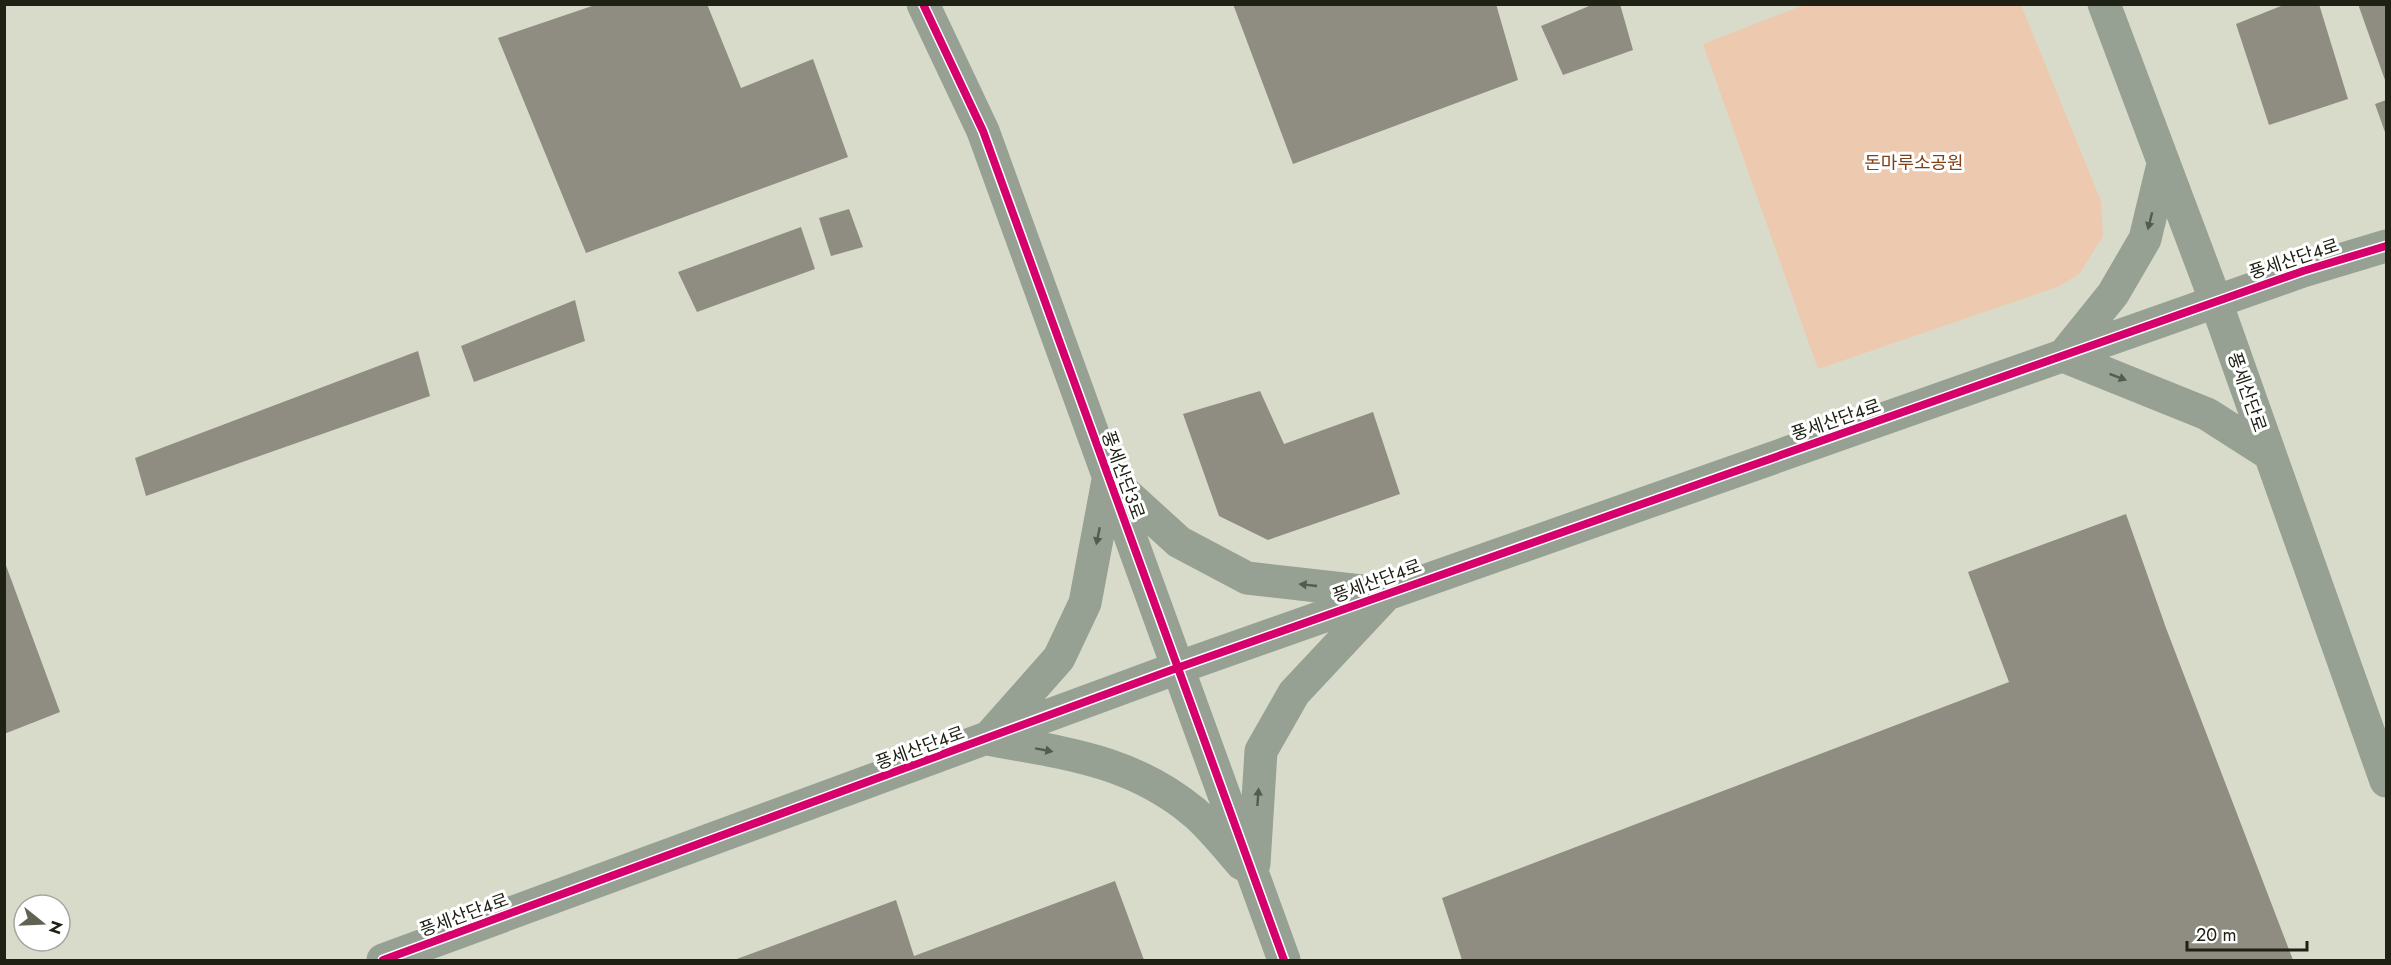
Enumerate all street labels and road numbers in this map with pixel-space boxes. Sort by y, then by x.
street label: 풍세산단4로 [2246,232,2342,286]
street label: 풍세산단로 [2221,349,2273,435]
street label: 풍세산단4로 [1788,393,1884,447]
street label: 풍세산단3로 [1095,427,1151,523]
street label: 풍세산단4로 [1329,553,1425,609]
street label: 풍세산단4로 [872,720,968,776]
street label: 풍세산단4로 [416,887,512,943]

